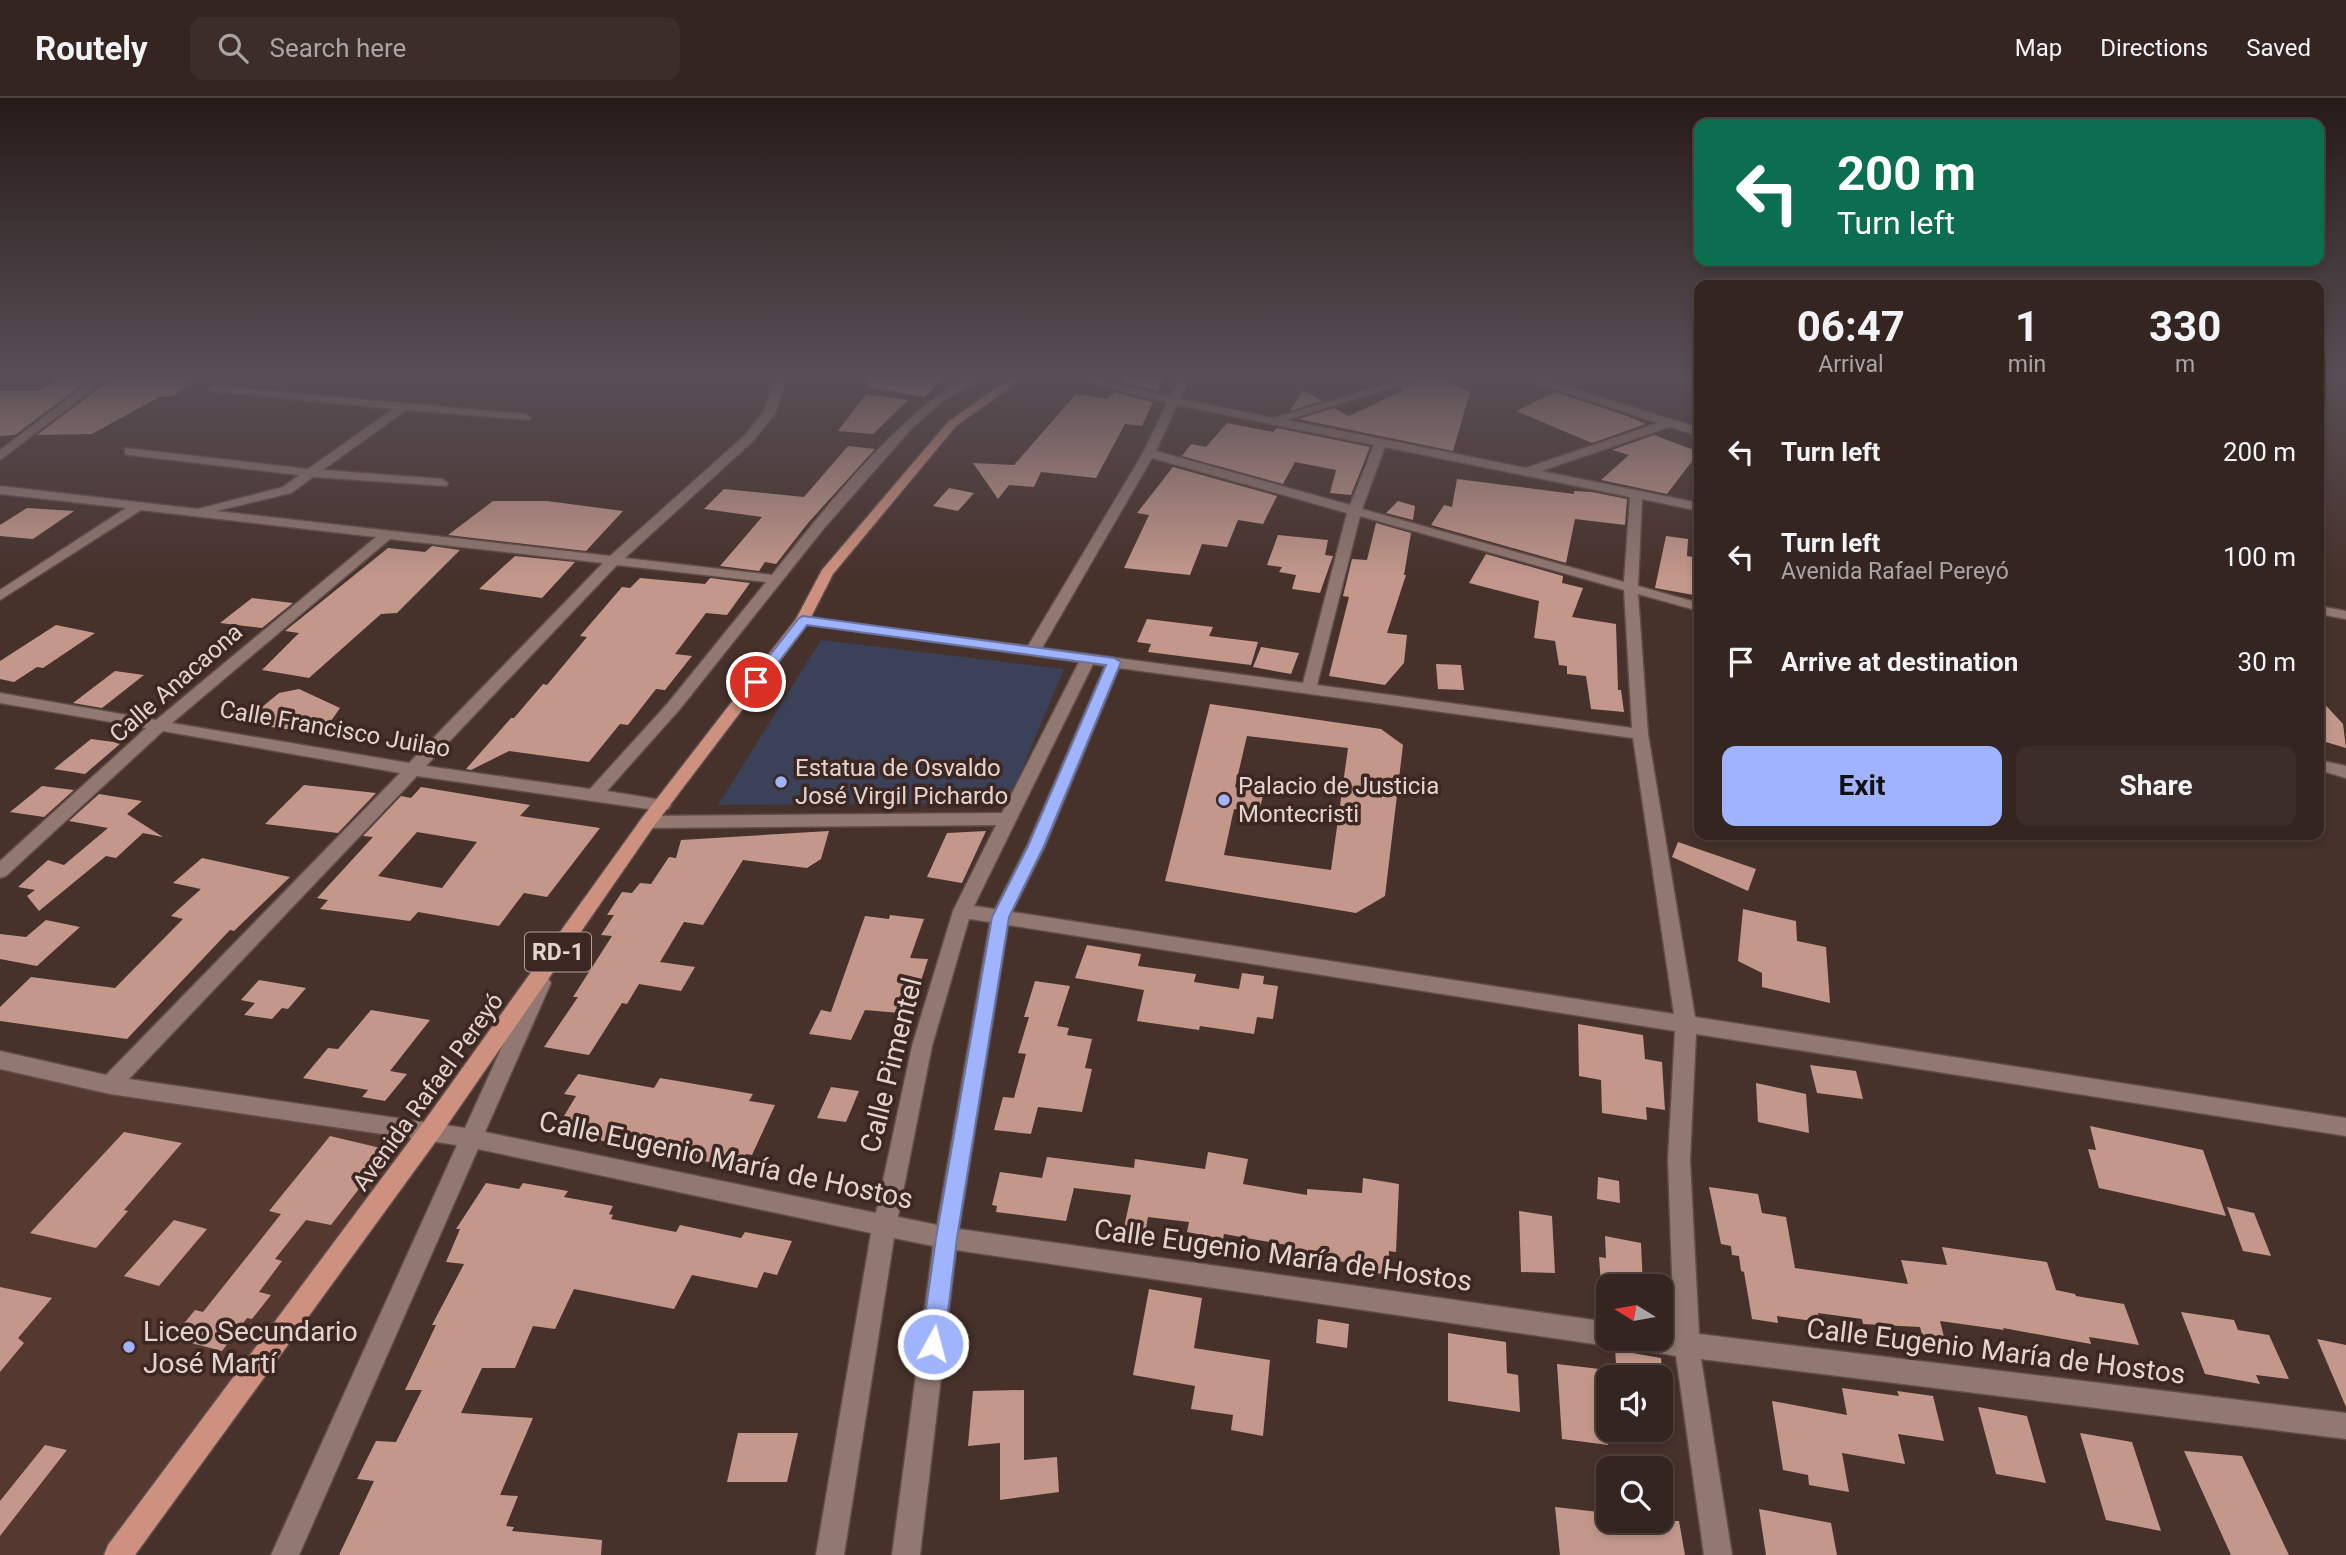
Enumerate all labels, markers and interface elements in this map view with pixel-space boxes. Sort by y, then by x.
search box [190,17,680,80]
text: Routely [35,29,148,68]
icon: search [214,29,252,67]
text: Search here [270,33,406,63]
text: Map [2015,34,2062,62]
text: Directions [2100,34,2208,62]
text: Saved [2246,34,2311,62]
text: 200 m [1837,145,1976,202]
icon: left [1722,147,1813,238]
text: Turn left [1837,204,1955,242]
text: 06:47 [1797,302,1905,351]
text: 1 [2015,302,2039,351]
text: 330 [2149,302,2221,351]
text: Arrival [1818,351,1884,378]
text: min [2008,351,2046,378]
text: m [2175,351,2195,378]
icon: left [1722,433,1760,471]
text: Turn left [1781,437,1880,467]
text: 200 m [2223,437,2296,467]
text: Turn left [1781,528,1880,558]
icon: left [1722,538,1760,576]
text: 100 m [2223,542,2296,572]
text: Avenida Rafael Pereyó [1781,558,2009,585]
street label: Calle Anacaona [104,618,248,748]
icon: arrive [1722,643,1760,681]
text: Arrive at destination [1781,647,2018,677]
text: 30 m [2238,647,2296,677]
pin [726,652,786,712]
icon: arrive [737,663,775,701]
street label: Calle Francisco Juilao [217,695,453,763]
button: Exit [1722,746,2002,826]
button: Share [2016,746,2296,826]
place label: Estatua de Osvaldo José Virgil Pichardo [795,754,1008,810]
place label: Palacio de Justicia Montecristi [1238,772,1439,828]
marker: Estatua de Osvaldo José Virgil Pichardo [773,774,789,790]
marker: Palacio de Justicia Montecristi [1216,792,1232,808]
road number: RD-1 [525,932,591,972]
street label: Calle Pimentel [853,974,929,1156]
street label: Avenida Rafael Pereyó [347,988,509,1196]
street label: Calle Eugenio María de Hostos [536,1104,916,1216]
street label: Calle Eugenio María de Hostos [1092,1212,1474,1298]
north arrow [1596,1274,1673,1351]
map controls [1596,1274,1673,1533]
position arrow [896,1307,970,1381]
street label: Calle Eugenio María de Hostos [1805,1311,2187,1391]
place label: Liceo Secundario José Martí [143,1315,358,1380]
marker: Liceo Secundario José Martí [121,1339,137,1355]
button: sound [1596,1365,1673,1442]
button: search [1596,1456,1673,1533]

